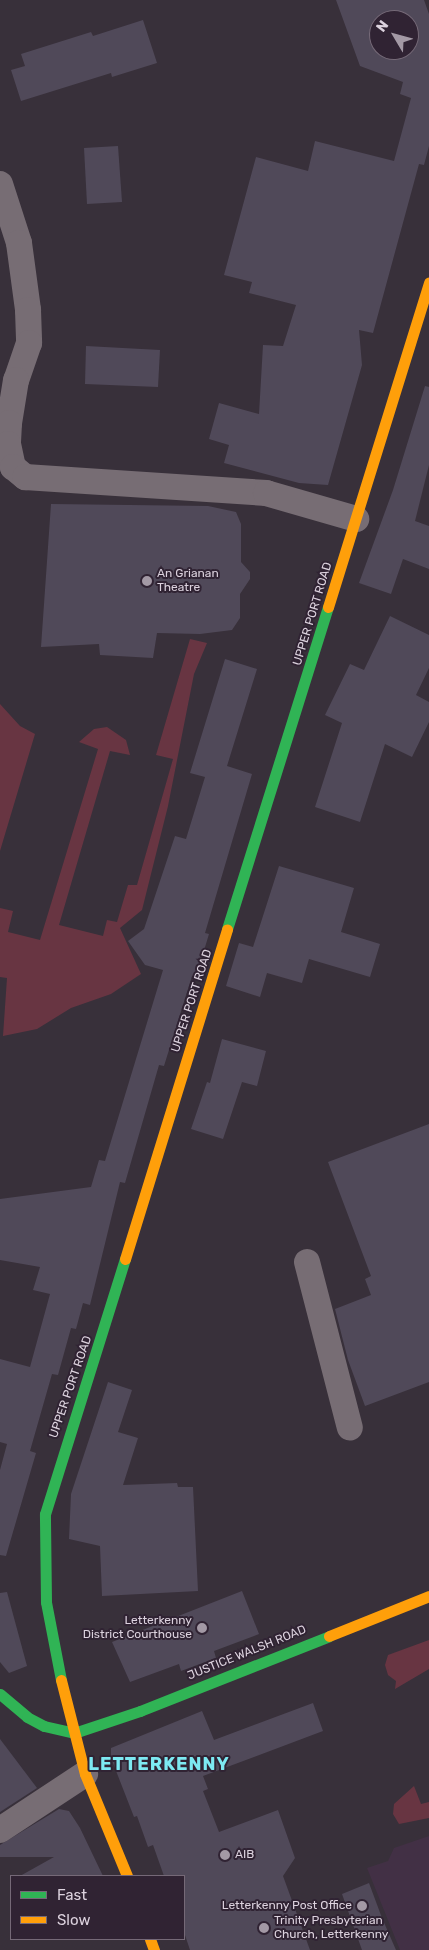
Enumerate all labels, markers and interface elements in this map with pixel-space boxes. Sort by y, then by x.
north arrow [369,10,419,60]
text: N [373,17,392,35]
street label: UPPER PORT ROAD [290,560,336,668]
place label: An Grianan Theatre [157,567,219,595]
marker: An Grianan Theatre [141,575,153,587]
street label: UPPER PORT ROAD [169,948,215,1054]
street label: UPPER PORT ROAD [47,1334,95,1440]
place label: Letterkenny District Courthouse [83,1614,192,1642]
marker: Letterkenny District Courthouse [196,1622,208,1634]
street label: JUSTICE WALSH ROAD [185,1623,309,1683]
district label: LETTERKENNY [87,1753,231,1775]
place label: AIB [235,1848,254,1862]
marker: AIB [219,1849,231,1861]
legend [10,1875,185,1940]
text: Fast [57,1886,87,1904]
place label: Letterkenny Post Office [221,1899,352,1913]
marker: Letterkenny Post Office [356,1900,368,1912]
text: Slow [57,1911,90,1929]
place label: Trinity Presbyterian Church, Letterkenny [274,1914,388,1942]
marker: Trinity Presbyterian Church, Letterkenny [258,1922,270,1934]

